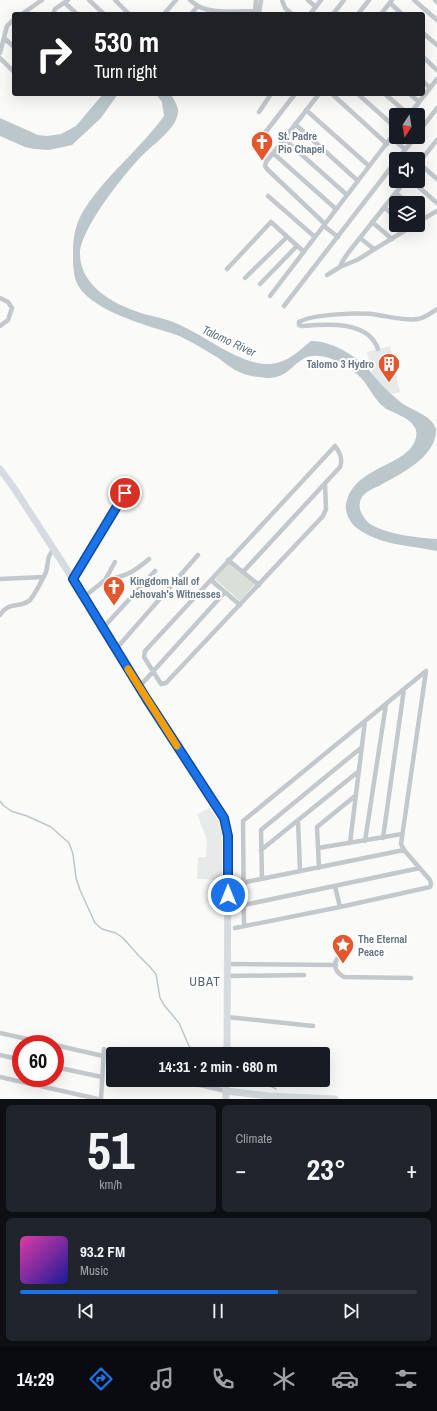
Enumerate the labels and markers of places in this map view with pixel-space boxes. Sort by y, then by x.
church icon: St. Padre Pio Chapel [249,129,275,162]
place label: St. Padre Pio Chapel [278,129,325,156]
building icon: Talomo 3 Hydro [376,351,402,384]
place label: Talomo 3 Hydro [306,357,374,371]
pin [108,476,142,510]
church icon: Kingdom Hall of Jehovah's Witnesses [101,574,127,607]
place label: Kingdom Hall of Jehovah's Witnesses [130,574,221,601]
place icon: The Eternal Peace [330,932,356,965]
place label: The Eternal Peace [358,932,407,959]

